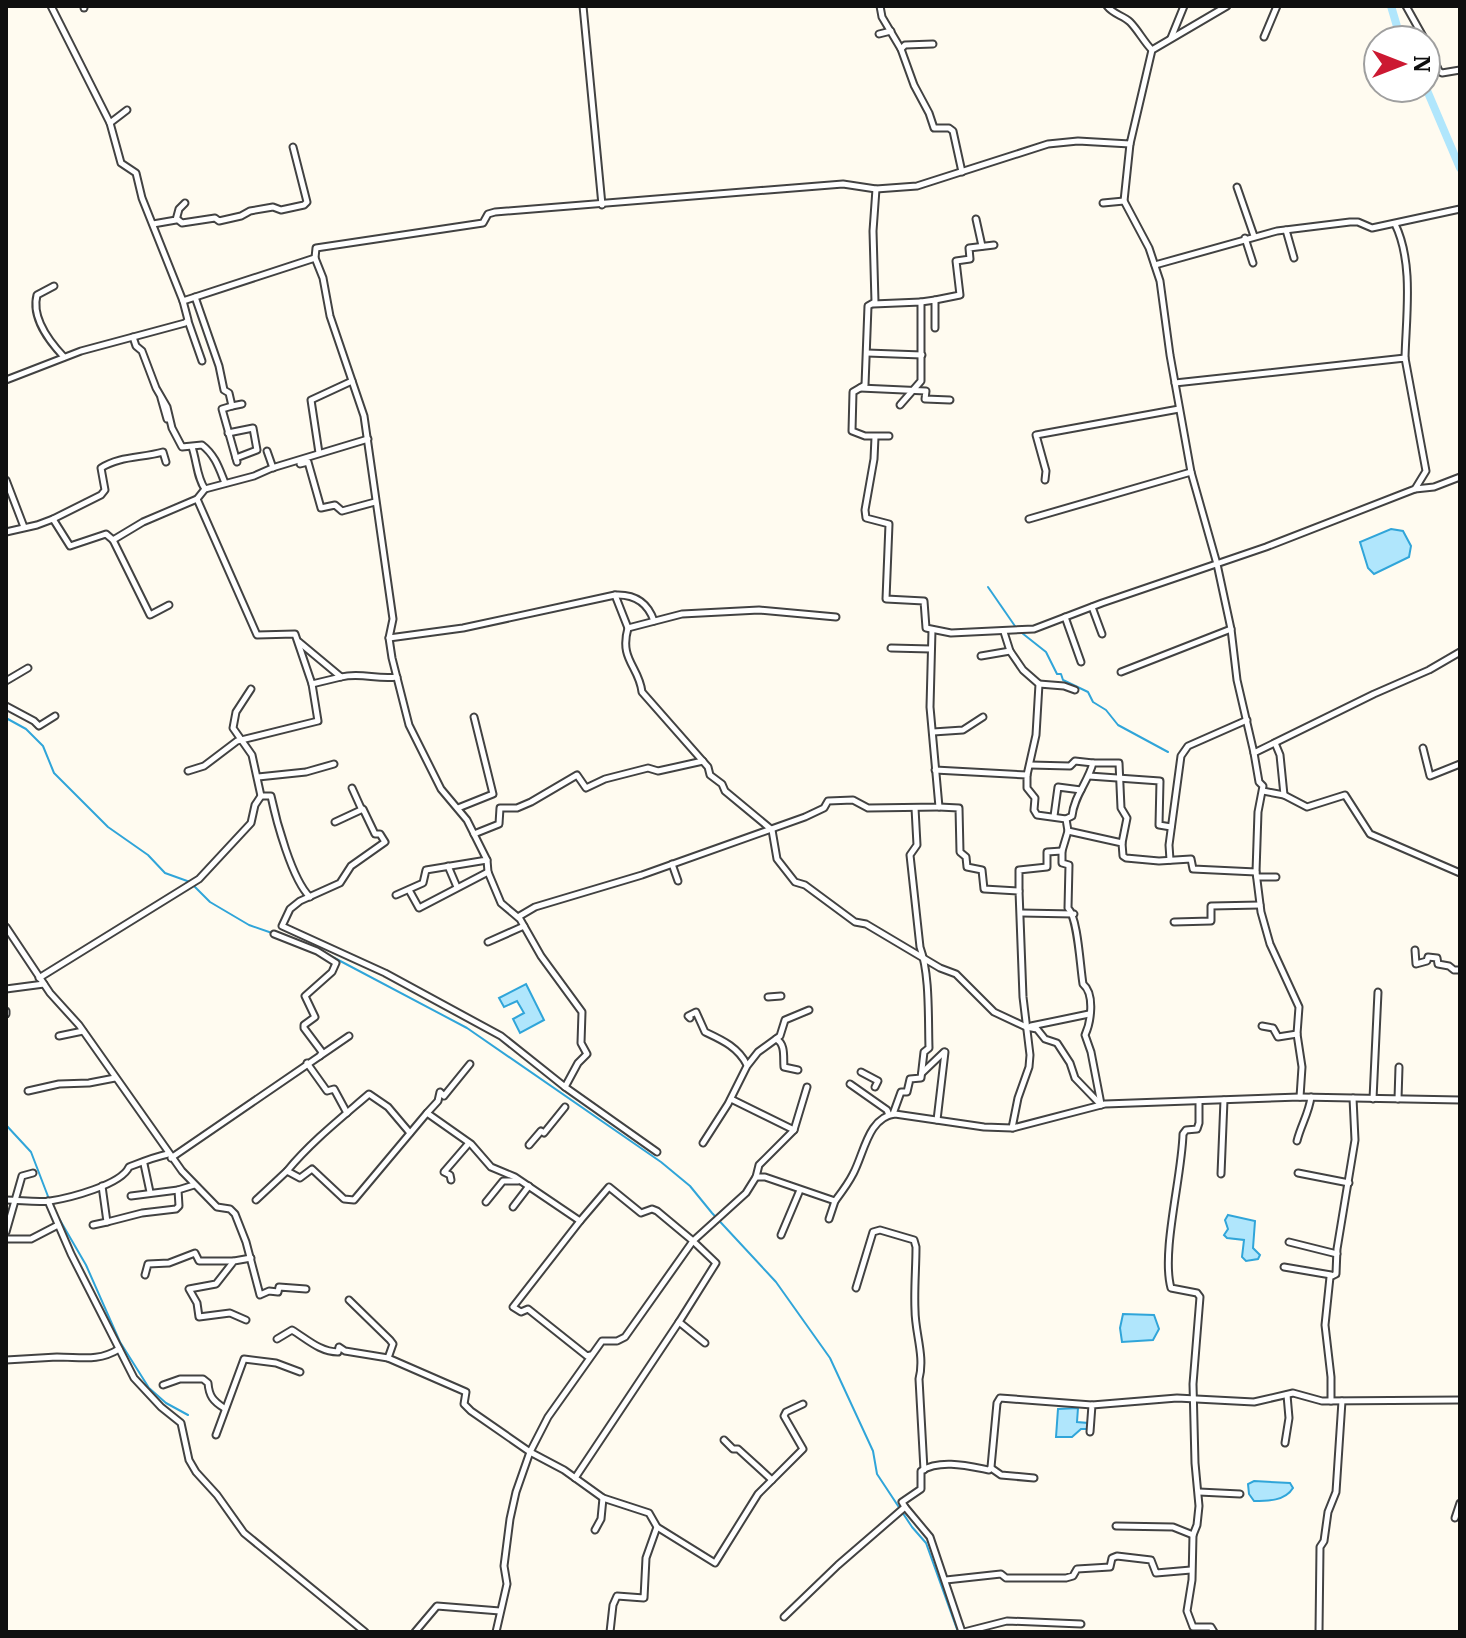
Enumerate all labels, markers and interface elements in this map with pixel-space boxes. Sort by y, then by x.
north arrow [1362,24,1442,104]
text: N [1408,55,1437,73]

